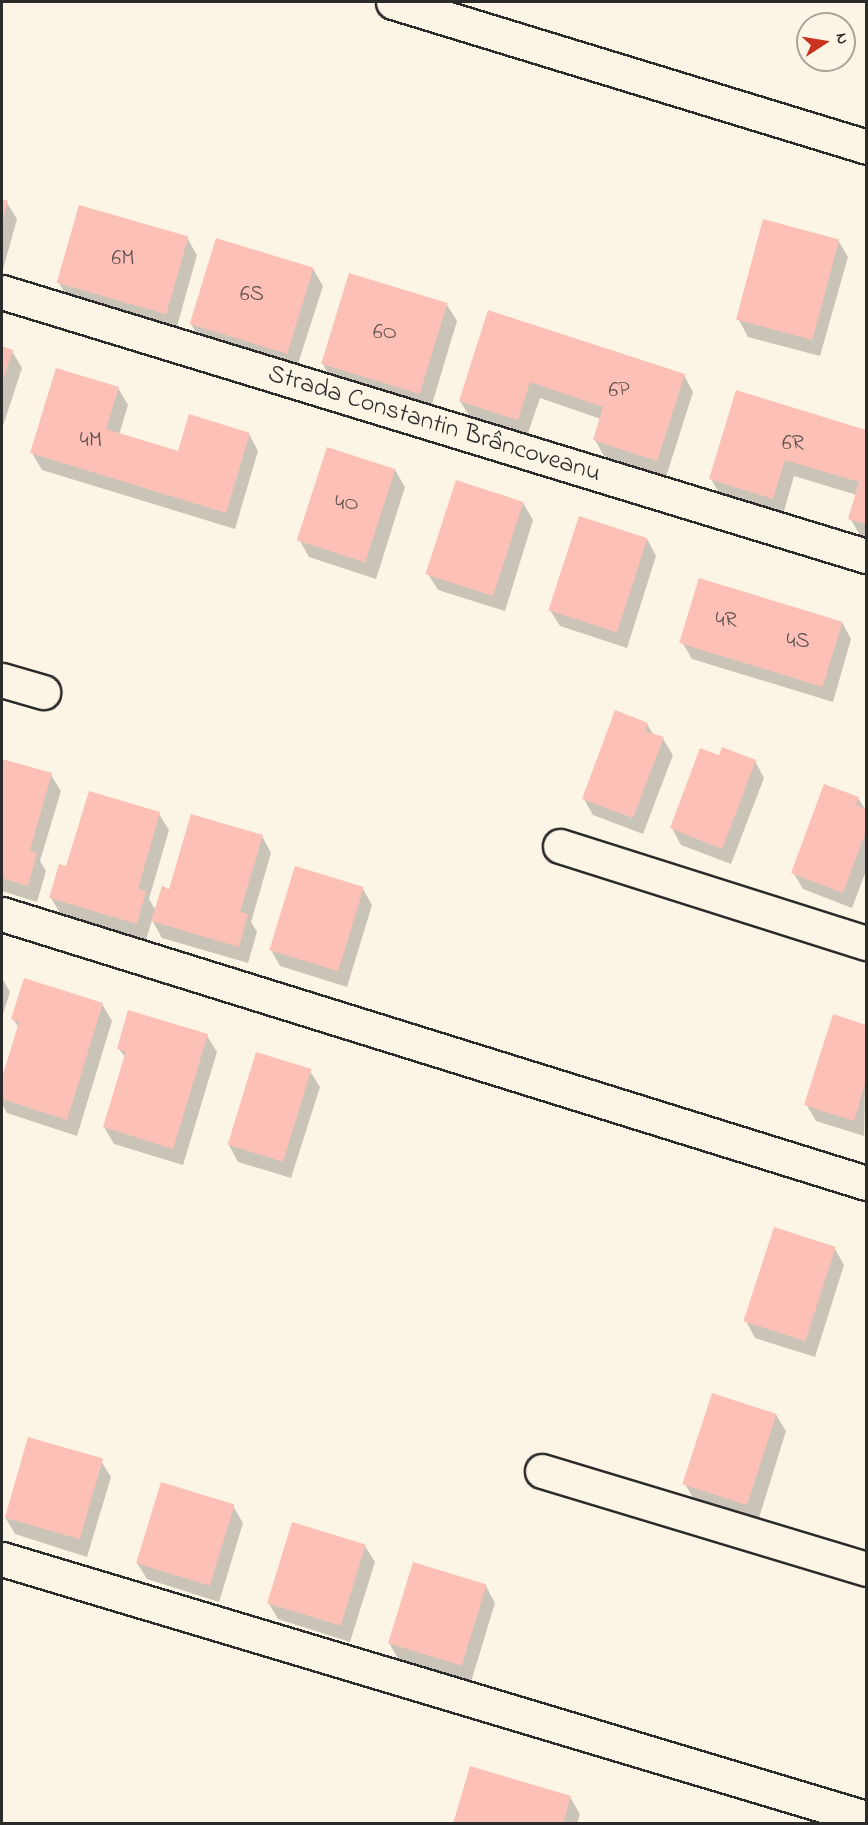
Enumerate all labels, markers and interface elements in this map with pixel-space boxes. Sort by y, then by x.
north arrow [796,12,856,72]
text: N [829,31,855,46]
house number: 6M [111,247,135,273]
house number: 6S [240,283,264,309]
house number: 6O [373,321,397,347]
street label: Strada Constantin Brâncoveanu [264,359,604,491]
house number: 6P [608,379,630,405]
house number: 4M [80,429,102,455]
house number: 6R [782,432,804,458]
house number: 4O [335,492,359,518]
house number: 4R [715,609,737,635]
house number: 4S [786,630,810,656]

